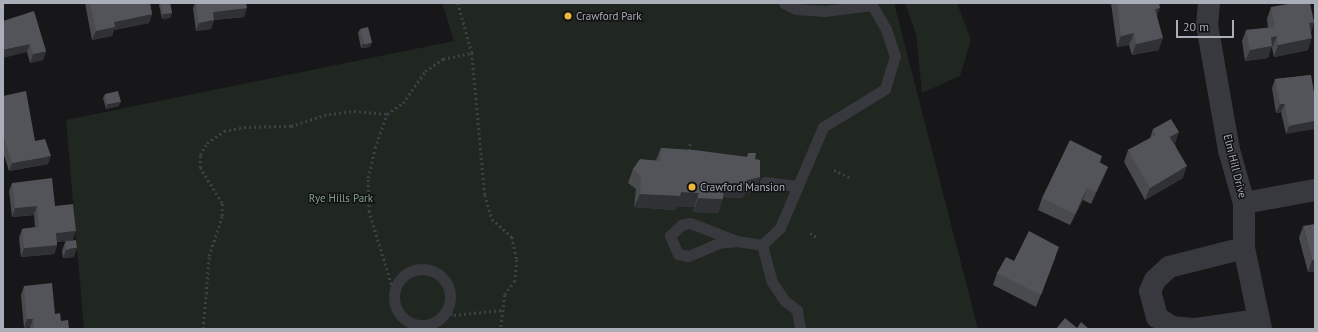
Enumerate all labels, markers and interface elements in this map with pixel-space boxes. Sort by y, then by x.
place label: Crawford Park [576,9,641,23]
marker: Crawford Park [563,11,573,21]
scale bar [1178,12,1236,38]
text: 20 m [1183,19,1209,34]
street label: Elm Hill Drive [1221,133,1249,199]
place label: Crawford Mansion [700,180,785,194]
marker: Crawford Mansion [687,182,697,192]
park label: Rye Hills Park [309,191,373,205]

